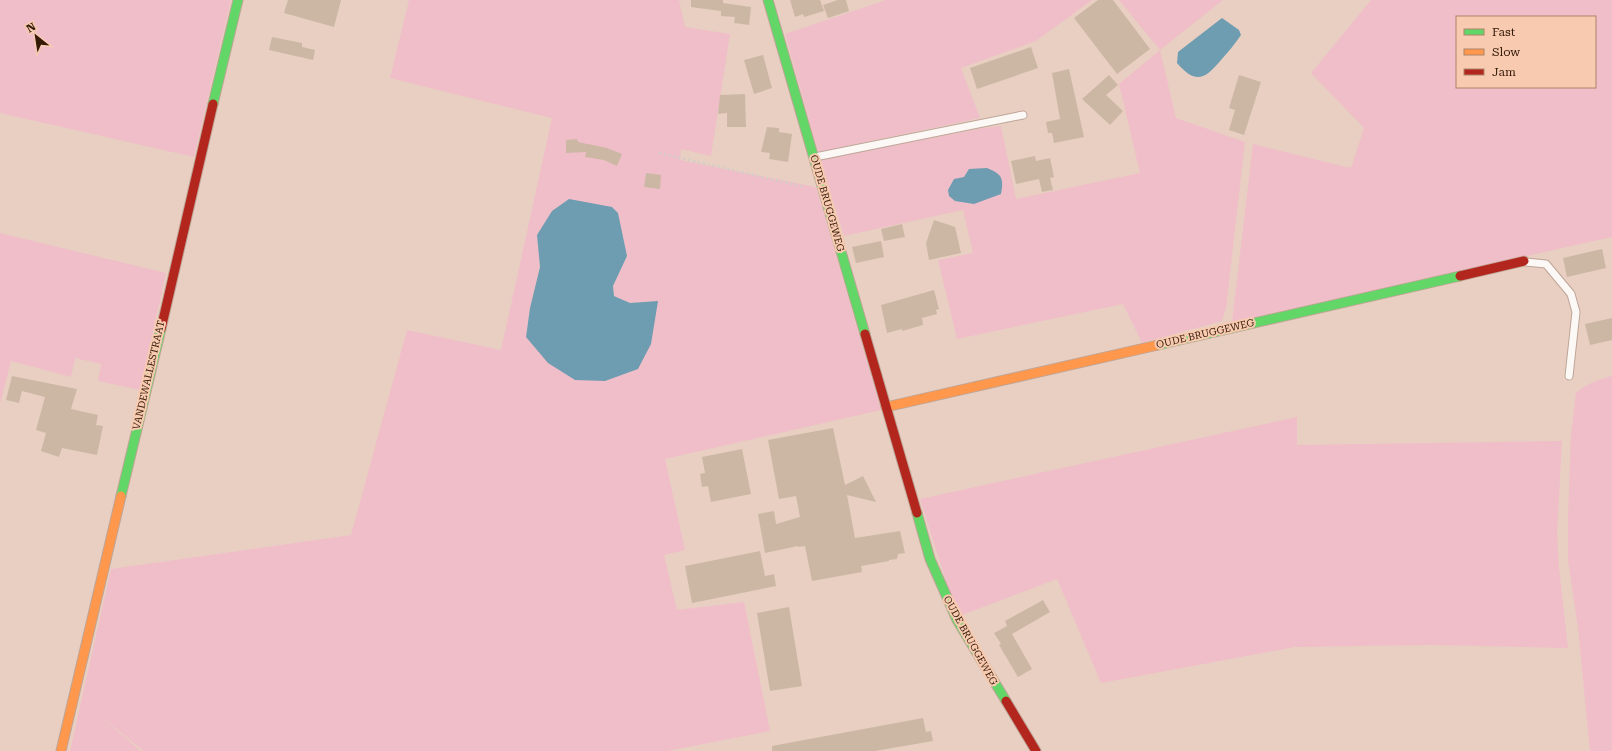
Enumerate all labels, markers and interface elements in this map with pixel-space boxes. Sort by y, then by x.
north arrow [16,16,56,56]
legend [1456,16,1596,88]
text: N [24,20,39,36]
text: Fast [1492,25,1516,39]
text: Slow [1492,45,1520,59]
text: Jam [1492,65,1516,79]
street label: OUDE BRUGGEWEG [808,153,847,253]
street label: OUDE BRUGGEWEG [1155,317,1255,350]
street label: VANDEWALLESTRAAT [131,319,166,431]
street label: OUDE BRUGGEWEG [941,594,1000,687]

